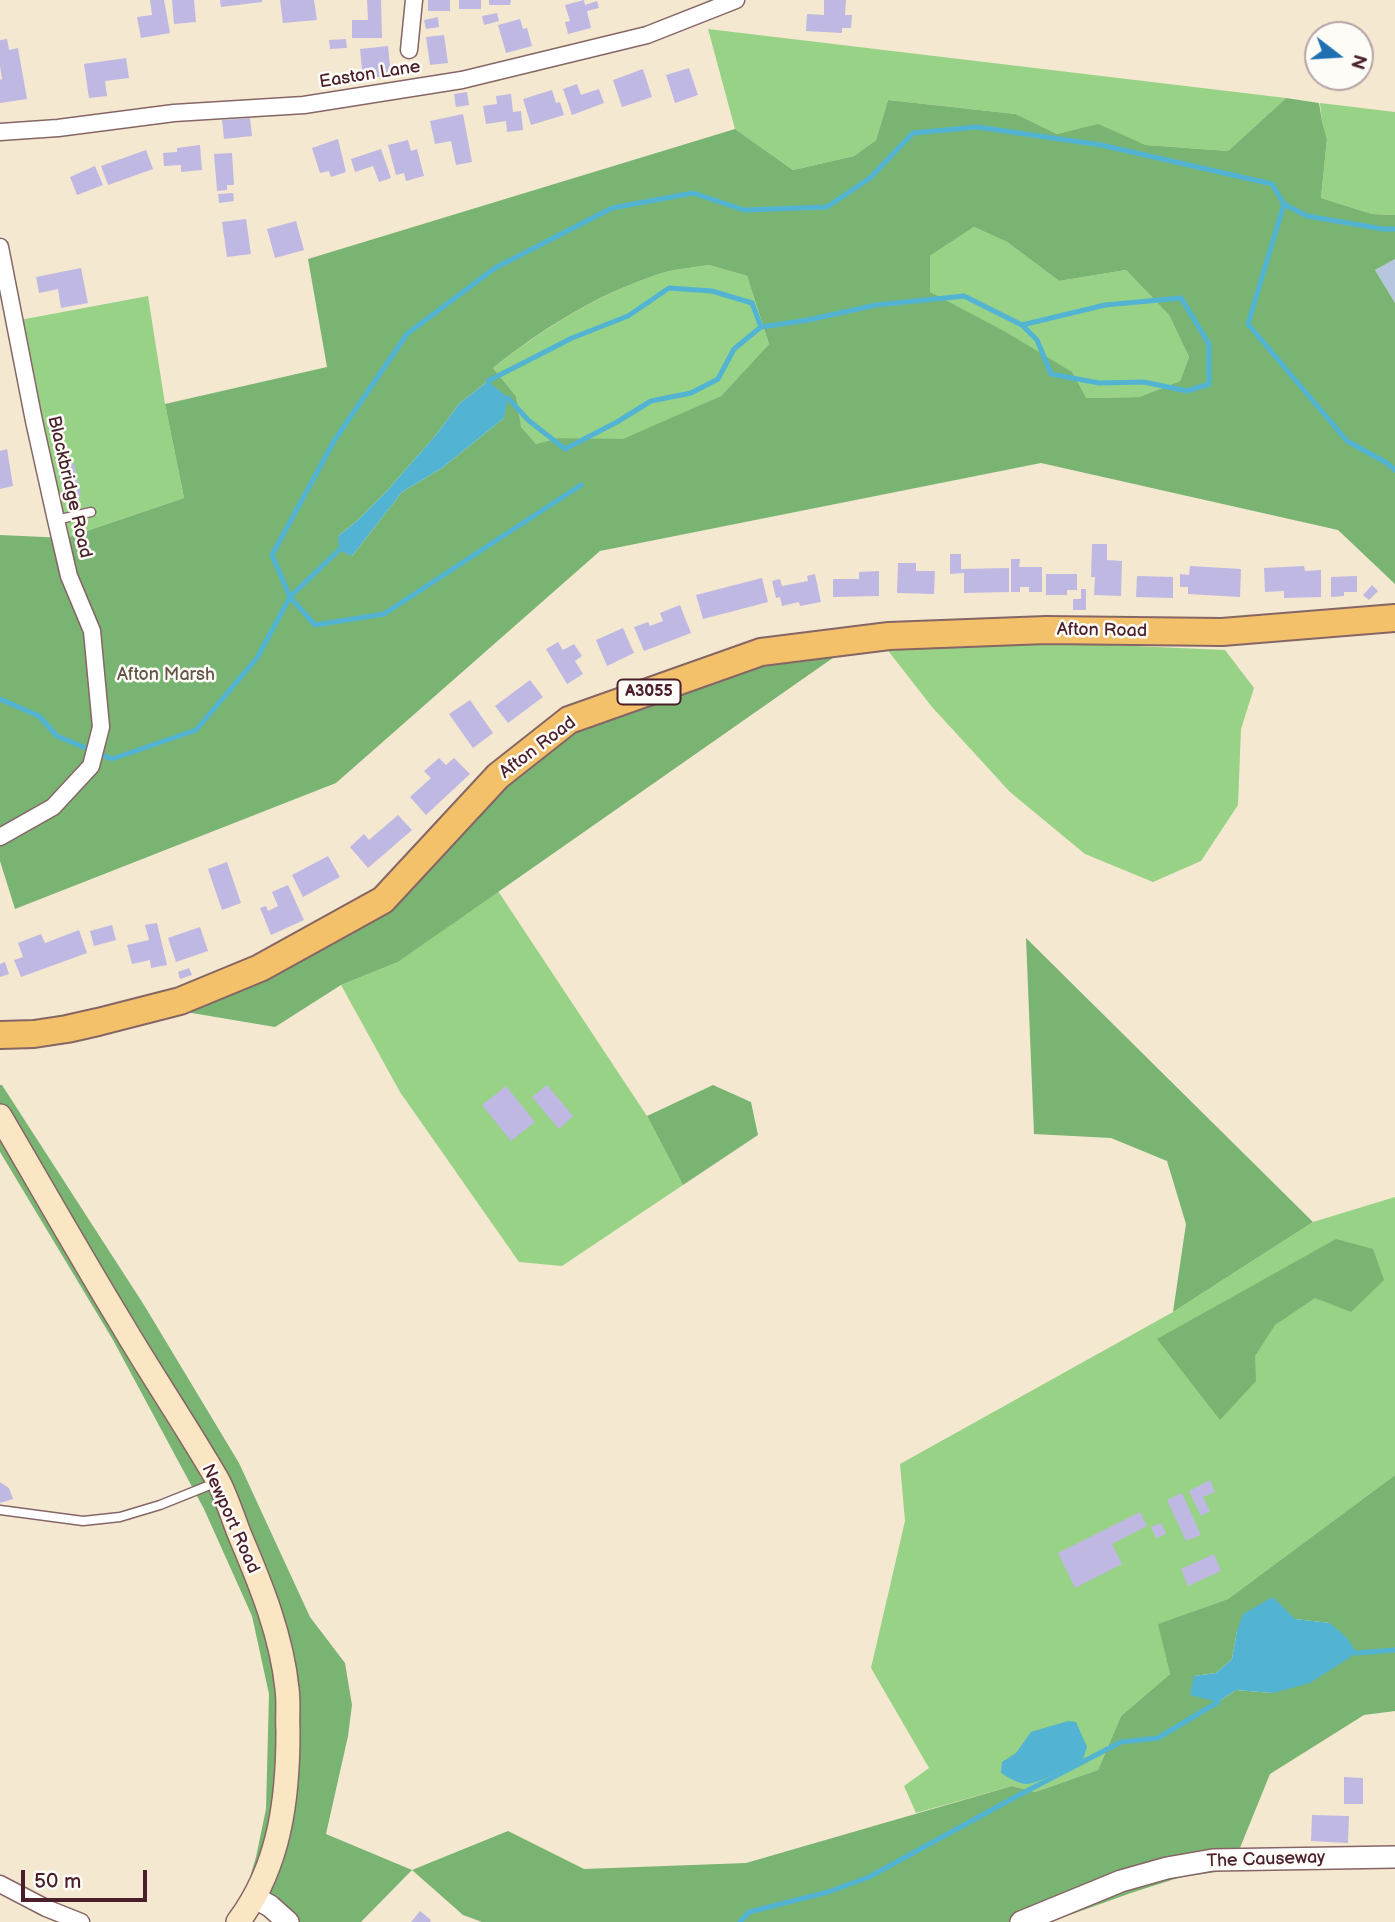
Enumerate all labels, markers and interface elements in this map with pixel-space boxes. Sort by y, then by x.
north arrow [1304,21,1374,91]
text: N [1345,52,1371,72]
street label: Easton Lane [318,56,422,94]
street label: Blackbridge Road [42,414,96,560]
street label: Afton Road [1057,619,1147,643]
park label: Afton Marsh [117,664,215,686]
road number: A3055 [618,680,680,705]
street label: Afton Road [495,712,581,784]
street label: Newport Road [196,1461,264,1577]
street label: The Causeway [1206,1847,1326,1873]
scale bar [24,1856,150,1900]
text: 50 m [34,1869,81,1894]

